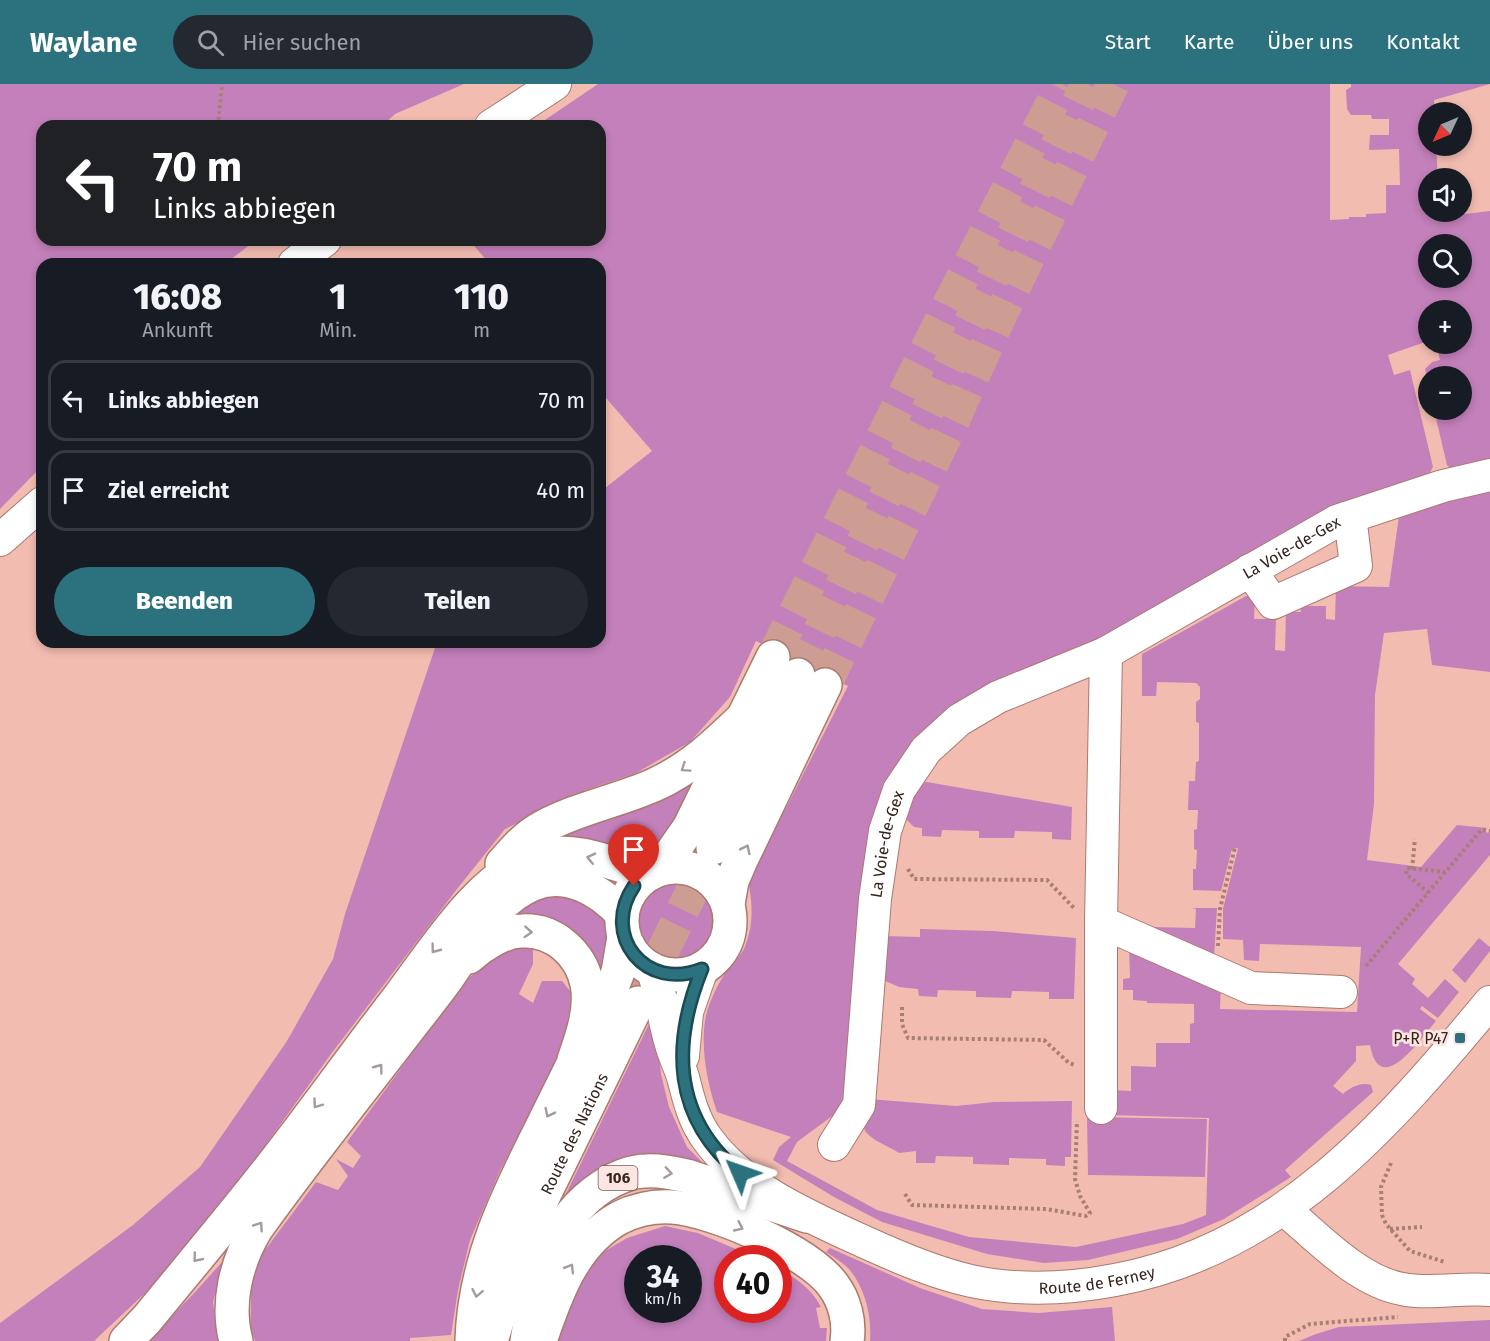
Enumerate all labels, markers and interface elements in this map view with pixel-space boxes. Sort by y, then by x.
search box [173,15,593,69]
text: Waylane [30,26,137,59]
icon: search [194,26,227,59]
text: Hier suchen [242,29,361,56]
text: Start [1105,29,1151,55]
text: Karte [1184,29,1234,55]
text: Über uns [1267,29,1353,55]
text: Kontakt [1386,29,1460,55]
north arrow [1418,102,1472,156]
map controls [1418,102,1472,420]
text: 70 m [153,142,242,192]
icon: left [54,144,132,222]
button: sound [1418,168,1472,222]
text: Links abbiegen [153,193,337,225]
button: search [1418,234,1472,288]
text: 16:08 [133,275,222,319]
text: 1 [330,275,347,319]
text: 110 [454,275,509,319]
button: + [1418,300,1472,354]
text: Ankunft [142,318,213,342]
text: Min. [319,318,357,342]
text: m [473,318,490,342]
button: − [1418,366,1472,420]
icon: left [57,384,90,417]
text: Links abbiegen [108,387,259,414]
text: 70 m [539,387,585,414]
icon: arrive [57,474,90,507]
text: Ziel erreicht [108,477,229,504]
text: 40 m [536,477,585,504]
street label: La Voie-de-Gex [1239,512,1344,583]
button: Beenden [54,567,315,636]
button: Teilen [327,567,588,636]
one-way arrow [680,761,691,772]
street label: La Voie-de-Gex [866,788,908,899]
pin [608,824,659,886]
icon: arrive [617,833,650,866]
one-way arrow [739,844,751,855]
one-way arrow [586,852,596,865]
one-way arrow [523,925,532,938]
one-way arrow [432,943,443,954]
place label: P+R P47 [1393,1029,1448,1048]
marker: P+R P47 [1453,1031,1467,1045]
one-way arrow [372,1063,383,1074]
street label: Route des Nations [536,1070,612,1198]
one-way arrow [313,1098,324,1109]
one-way arrow [544,1107,556,1118]
position arrow [708,1141,772,1205]
road number: 106 [598,1166,638,1190]
one-way arrow [664,1166,673,1178]
one-way arrow [733,1219,744,1231]
one-way arrow [252,1221,263,1232]
speed limit sign: 40 [714,1245,792,1323]
one-way arrow [193,1251,204,1262]
text: 34 [647,1259,679,1295]
street label: Route de Ferney [1038,1262,1157,1297]
one-way arrow [563,1264,575,1274]
one-way arrow [471,1288,484,1298]
text: km/h [644,1290,682,1308]

